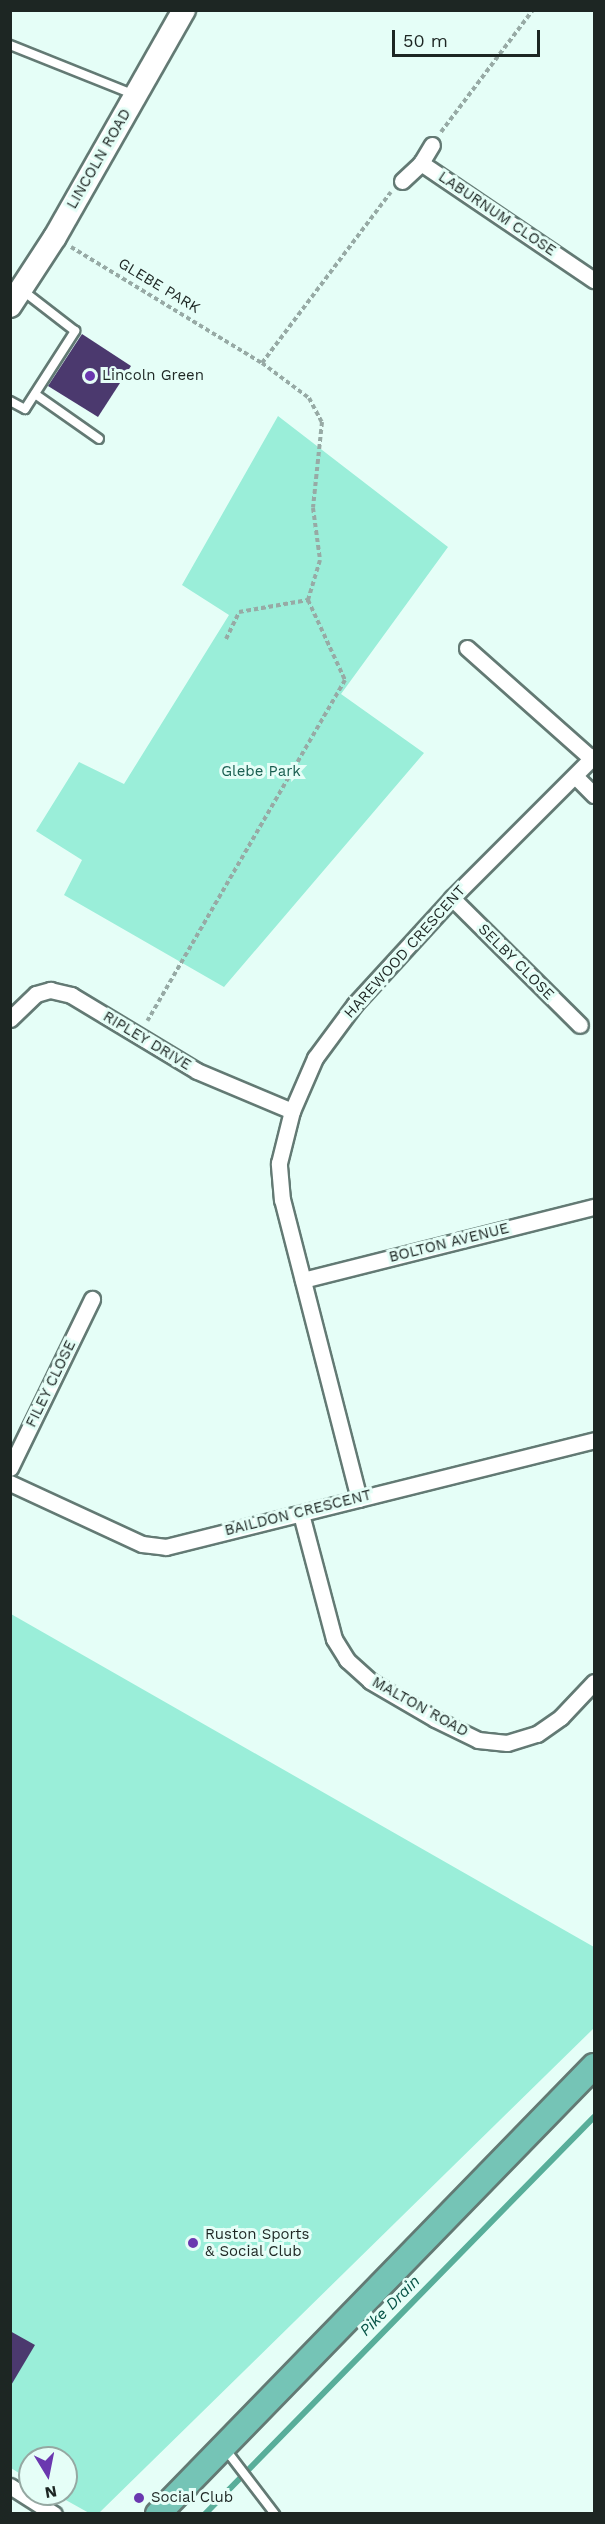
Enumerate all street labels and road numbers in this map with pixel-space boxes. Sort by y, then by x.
street label: LINCOLN ROAD [63,106,135,212]
street label: LABURNUM CLOSE [435,168,559,260]
street label: GLEBE PARK [115,255,203,317]
street label: HAREWOOD CRESCENT [341,882,469,1022]
street label: SELBY CLOSE [474,920,558,1004]
street label: RIPLEY DRIVE [99,1007,195,1075]
street label: BOLTON AVENUE [387,1219,511,1267]
street label: FILEY CLOSE [22,1337,80,1431]
street label: BAILDON CRESCENT [223,1486,373,1540]
street label: MALTON ROAD [369,1673,471,1741]

